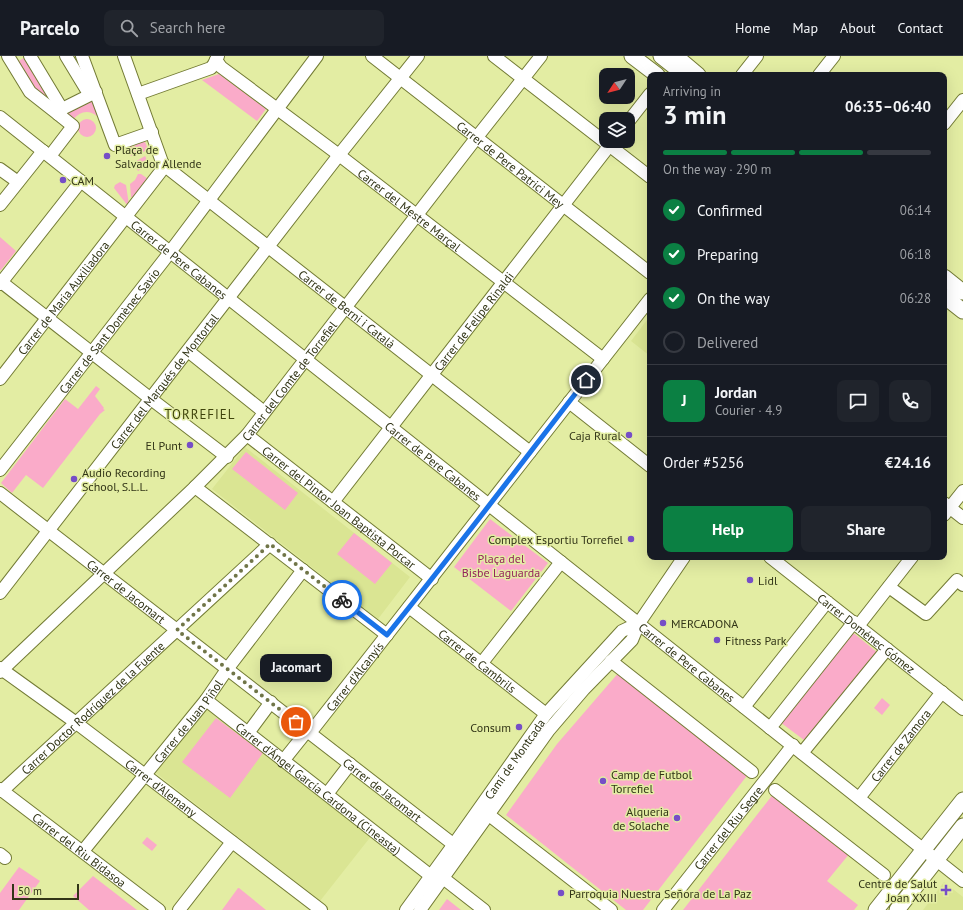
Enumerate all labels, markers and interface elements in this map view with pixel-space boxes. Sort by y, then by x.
search box [104,10,384,46]
text: Parcelo [20,16,80,40]
icon: search [118,17,140,39]
text: Search here [150,18,225,37]
text: Home [735,19,770,37]
text: Map [792,19,818,37]
text: About [840,19,876,37]
text: Contact [898,19,943,37]
north arrow [599,68,635,104]
map controls [599,68,635,148]
text: Arriving in [663,83,721,100]
text: 06:35–06:40 [845,97,931,116]
text: 3 min [663,98,726,131]
button: layers [599,112,635,148]
street label: Carrer de Pere Patrici Mey [454,118,568,211]
place label: Plaça de Salvador Allende [115,142,202,171]
marker: Plaça de Salvador Allende [102,151,112,161]
text: On the way · 290 m [663,161,771,178]
street label: Carrer del Mestre Marçal [355,165,464,254]
place label: CAM [71,173,94,188]
marker: CAM [58,175,68,185]
icon: check [663,199,685,221]
text: Confirmed [697,201,762,220]
text: 06:14 [900,202,931,219]
street label: Carrer de Pere Cabanes [128,217,231,302]
street label: Carrer de Maria Auxiliadora [14,238,112,358]
icon: check [663,243,685,265]
text: Preparing [697,245,759,264]
text: 06:18 [900,246,931,263]
street label: Carrer de Sant Domènec Savio [55,265,163,396]
street label: Carrer de Berni i Català [296,266,399,351]
street label: Carrer de Felipe Rinaldi [430,269,516,373]
icon: check [663,287,685,309]
text: On the way [697,289,770,308]
text: 06:28 [900,290,931,307]
street label: Carrer del Marqués de Montortal [107,310,221,452]
street label: Carrer del Comte de Torrefiel [238,318,340,444]
text: Delivered [697,333,758,352]
pin [569,363,603,397]
icon: home [575,369,597,391]
button: chat [837,380,879,422]
button: phone [889,380,931,422]
text: Jordan [715,383,757,402]
text: J [681,391,687,410]
text: Courier · 4.9 [715,402,782,419]
district label: TORREFIEL [164,406,236,423]
street label: Carrer de Pere Cabanes [382,418,484,503]
place label: Caja Rural [569,428,621,443]
marker: Caja Rural [624,430,634,440]
place label: El Punt [145,438,182,453]
marker: El Punt [185,440,195,450]
street label: Carrer del Pintor Joan Baptista Porcar [259,442,419,571]
text: Order #5256 [663,453,744,472]
text: €24.16 [885,453,931,472]
place label: Audio Recording School, S.L.L. [82,465,166,494]
marker: Audio Recording School, S.L.L. [69,474,79,484]
button: Help [663,506,793,552]
button: Share [801,506,931,552]
place label: Complex Esportiu Torrefiel [488,532,623,547]
marker: Complex Esportiu Torrefiel [626,534,636,544]
park label: Plaça del Bisbe Laguarda [462,551,540,580]
street label: Carrer de Jacomart [84,556,169,626]
place label: Lidl [758,573,778,588]
marker: Lidl [745,575,755,585]
courier [322,580,362,620]
icon: bike [331,589,353,611]
street label: Carrer Doménec Gómez [815,590,918,676]
place label: MERCADONA [671,616,738,631]
marker: MERCADONA [658,618,668,628]
street label: Carrer de Pere Cabanes [636,619,738,705]
street label: Carrer de Cambrils [436,625,520,696]
place label: Fitness Park [725,633,787,648]
marker: Fitness Park [712,635,722,645]
street label: Carrer Doctor Rodríguez de la Fuente [18,638,167,777]
street label: Carrer d'Alcanyís [323,639,386,714]
callout: Jacomart [260,654,332,682]
text: Jacomart [271,659,321,676]
street label: Carrer de Juan Piñol [150,676,226,766]
pin [279,705,313,739]
street label: Carrer de Zamora [867,706,933,785]
icon: bag [285,711,307,733]
street label: Camí de Montcada [481,716,548,802]
street label: Carrer d'Ángel García Cardona (Cineasta) [233,719,404,857]
place label: Consum [470,720,511,735]
marker: Consum [514,722,524,732]
street label: Carrer de Jacomart [340,754,425,825]
street label: Carrer d'Alemany [123,755,201,820]
place label: Camp de Futbol Torrefiel [611,767,692,796]
marker: Camp de Futbol Torrefiel [598,776,608,786]
street label: Carrer del Riu Segre [690,783,766,872]
place label: Alqueria de Solache [613,804,669,833]
street label: Carrer del Riu Bidasoa [30,809,129,890]
marker: Alqueria de Solache [672,813,682,823]
place label: Centre de Salut Joan XXIII [858,876,937,905]
scale bar [12,882,79,901]
text: 50 m [18,884,42,898]
marker: Centre de Salut Joan XXIII [940,884,952,896]
place label: Parroquia Nuestra Señora de La Paz [569,886,751,901]
marker: Parroquia Nuestra Señora de La Paz [556,888,566,898]

